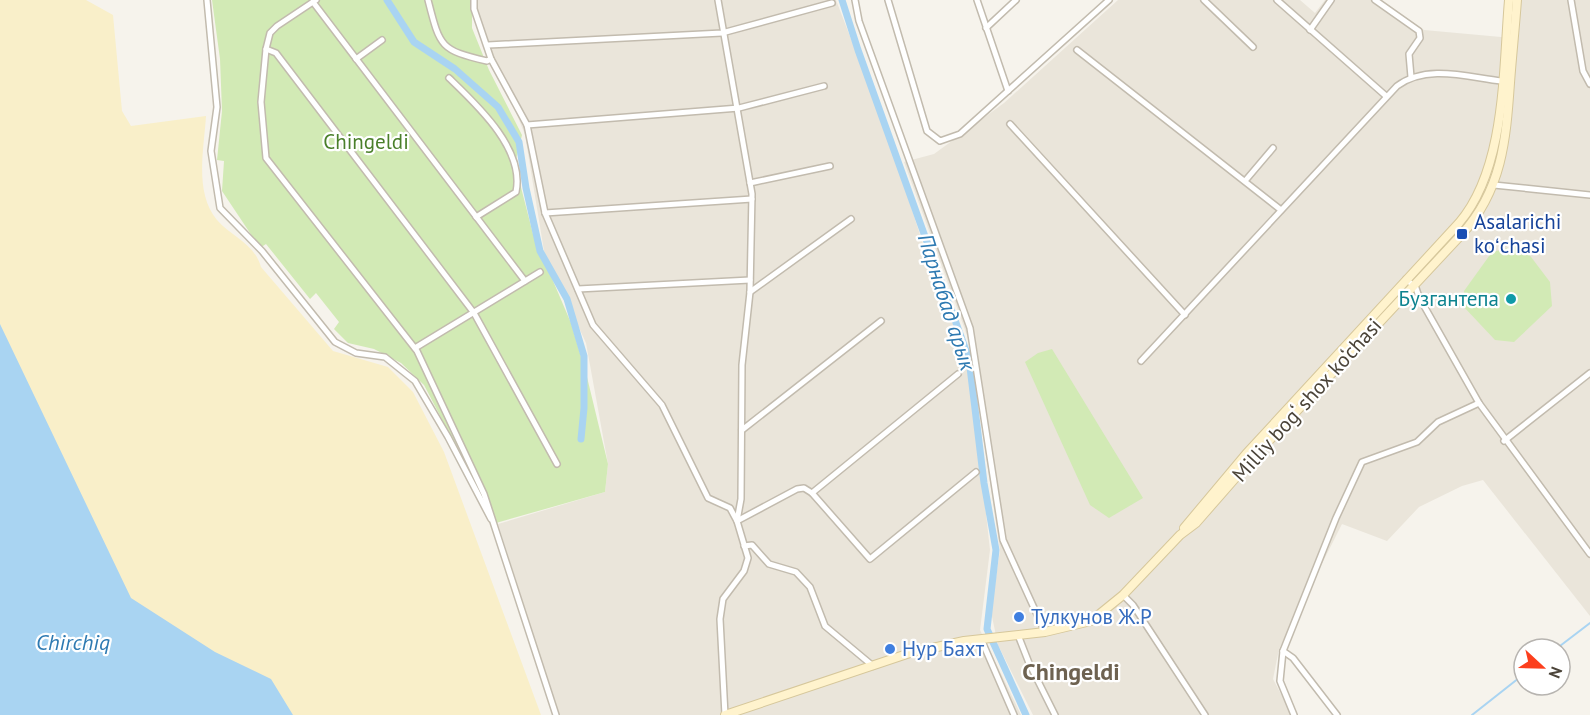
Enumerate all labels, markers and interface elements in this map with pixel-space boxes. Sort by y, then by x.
park label: Chingeldi [323,128,409,155]
place label: Asalarichi koʻchasi [1474,208,1561,259]
marker: Asalarichi koʻchasi [1455,227,1469,241]
water label: Парнабад арык [912,230,983,375]
place label: Бузгантепа [1399,285,1499,312]
marker: Бузгантепа [1504,292,1518,306]
street label: Milliy bog‘ shox ko‘chasi [1226,312,1387,487]
place label: Тулкунов Ж.Р [1031,603,1152,630]
marker: Тулкунов Ж.Р [1012,610,1026,624]
water label: Chirchiq [36,628,110,656]
place label: Нур Бахт [902,635,985,662]
north arrow [1512,637,1572,697]
marker: Нур Бахт [883,642,897,656]
district label: Chingeldi [1022,656,1120,687]
text: N [1545,664,1567,681]

